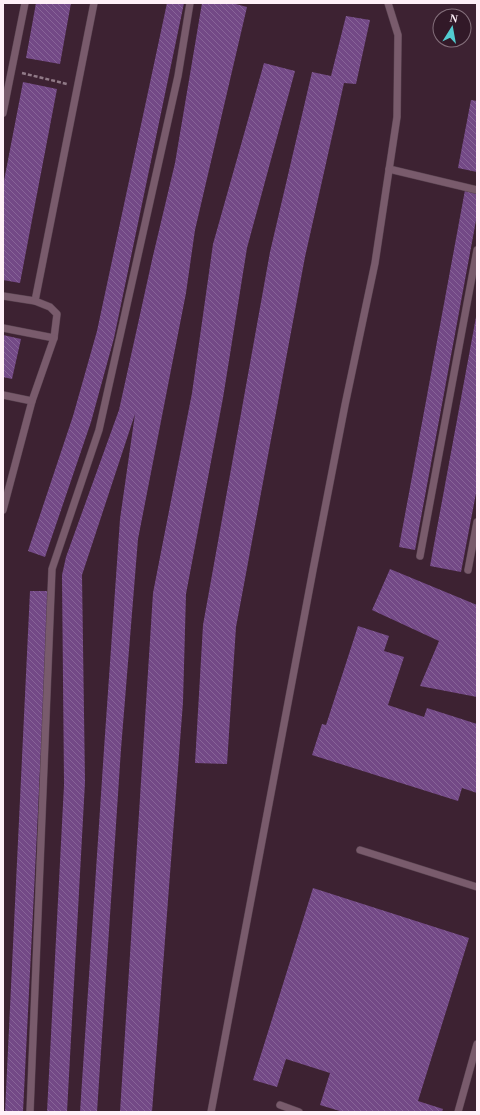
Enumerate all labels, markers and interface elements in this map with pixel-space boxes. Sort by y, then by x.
north arrow [432,8,472,48]
text: N [449,12,459,25]

